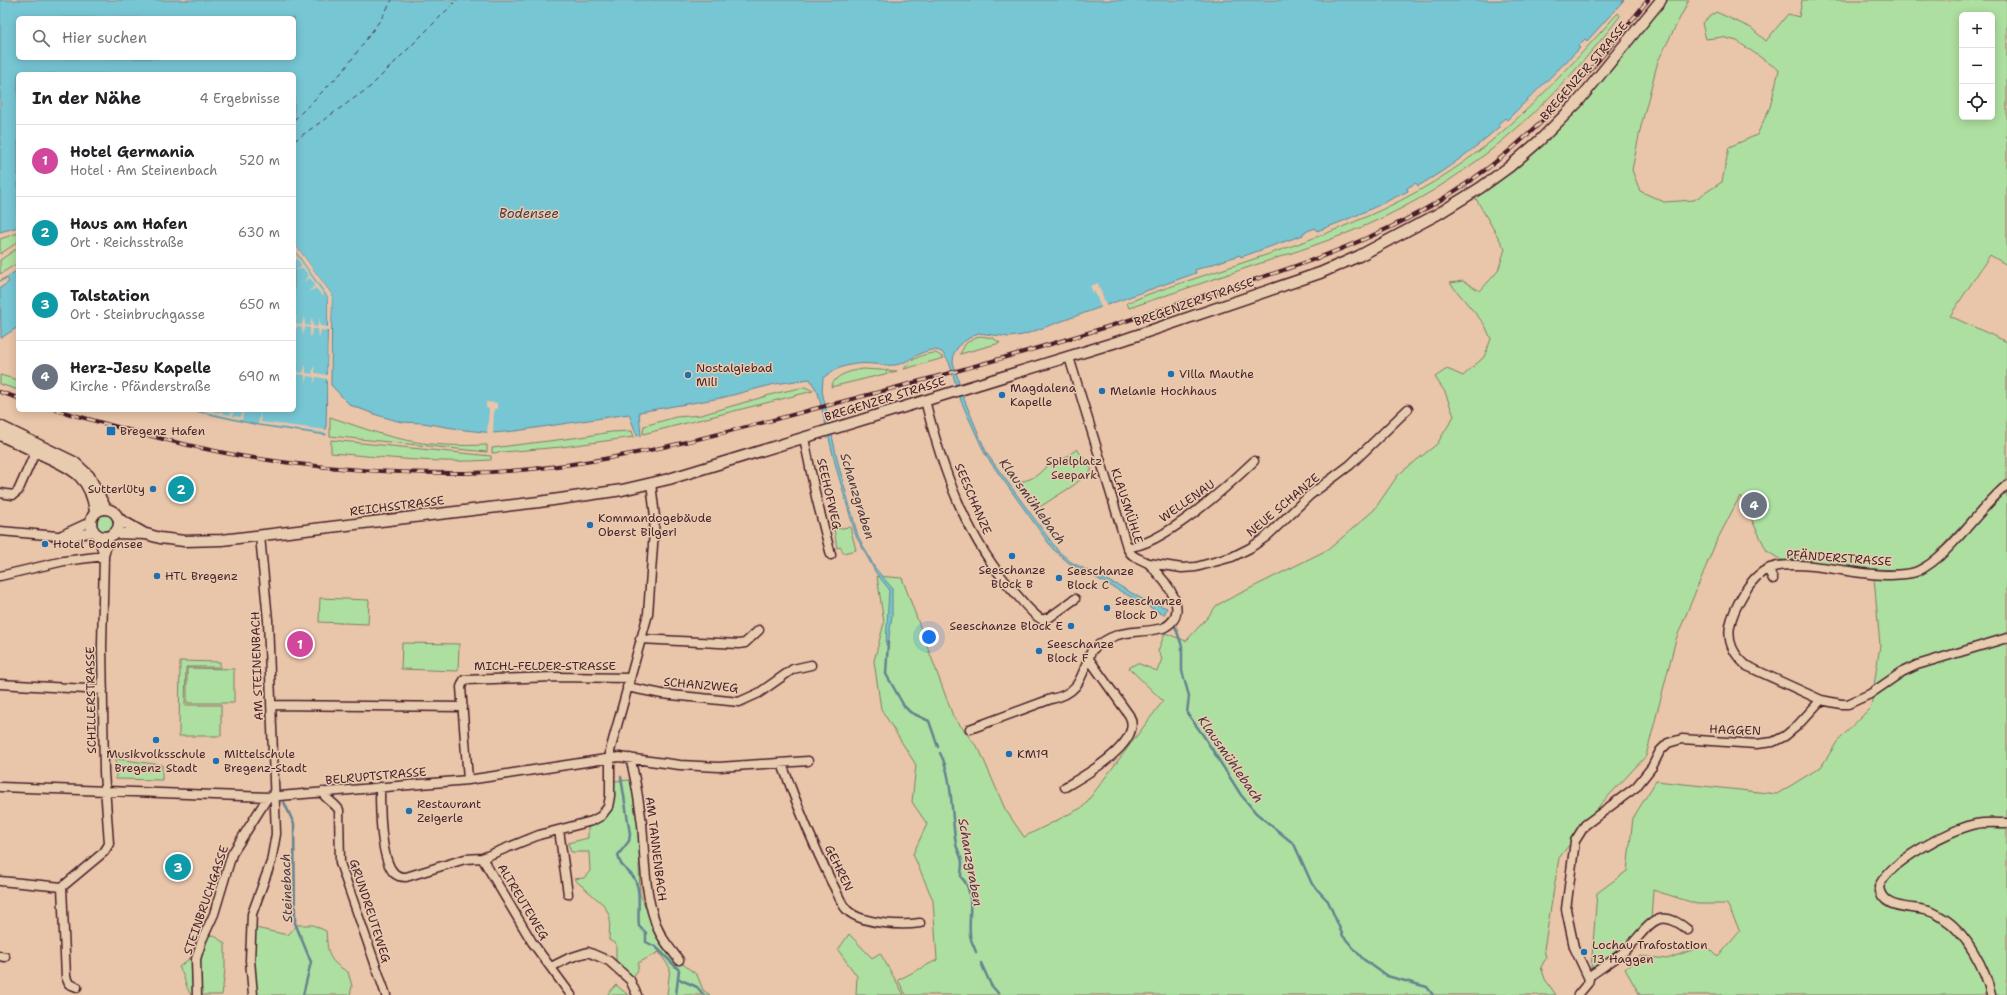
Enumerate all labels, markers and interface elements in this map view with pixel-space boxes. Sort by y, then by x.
map controls [1959,12,1995,120]
button: + [1959,12,1995,48]
search box [16,16,296,60]
street label: BREGENZER STRASSE [1537,18,1631,124]
icon: search [30,27,52,49]
text: Hier suchen [62,28,147,48]
button: − [1959,48,1995,84]
button: locate [1959,84,1995,120]
text: In der Nähe [32,87,141,109]
text: 4 Ergebnisse [200,90,280,107]
text: Hotel Germania [70,142,194,162]
text: 1 [42,152,48,169]
text: 520 m [239,152,280,169]
text: Hotel · Am Steinenbach [70,162,217,179]
water label: Bodensee [499,205,559,222]
text: Haus am Hafen [70,214,188,234]
text: 2 [40,224,50,241]
text: 630 m [238,224,280,241]
text: Ort · Reichsstraße [70,234,184,251]
street label: BREGENZER STRASSE [1132,274,1256,330]
text: Talstation [70,286,150,306]
text: 3 [40,296,50,313]
text: 650 m [239,296,280,313]
text: Ort · Steinbruchgasse [70,306,205,323]
text: Herz-Jesu Kapelle [70,358,211,378]
place label: Nostalgiebad Mili [696,360,773,390]
place label: Villa Mauthe [1179,366,1254,382]
text: 4 [40,368,50,385]
text: 690 m [238,368,280,385]
marker: Villa Mauthe [1166,369,1176,379]
marker: Nostalgiebad Mili [683,370,693,380]
street label: BREGENZER STRASSE [822,373,948,425]
text: Kirche · Pfänderstraße [70,378,211,395]
place label: Magdalena Kapelle [1010,380,1077,410]
place label: Melanie Hochhaus [1110,383,1217,399]
marker: Melanie Hochhaus [1097,386,1107,396]
marker: Magdalena Kapelle [997,390,1007,400]
place label: Bregenz Hafen [120,423,205,439]
marker: Bregenz Hafen [105,425,117,437]
water label: Schanzgraben [836,451,879,541]
park label: Spielplatz Seepark [1046,453,1102,483]
water label: Klausmühlebach [996,455,1070,548]
street label: SEEHOFWEG [813,457,845,531]
street label: SEESCHANZE [951,461,995,537]
street label: KLAUSMÜHLE [1107,466,1147,546]
street label: NEUE SCHANZE [1243,470,1323,540]
pin: 2 [168,474,194,504]
street label: WELLENAU [1156,476,1218,526]
place label: Sutterlüty [88,481,145,497]
marker: Sutterlüty [148,484,158,494]
pin: 4 [1741,490,1767,520]
street label: REICHSSTRASSE [349,492,445,520]
place label: Kommandogebäude Oberst Bilgeri [598,510,712,540]
marker: Kommandogebäude Oberst Bilgeri [585,520,595,530]
place label: Hotel Bodensee [53,536,143,552]
marker: Hotel Bodensee [40,539,50,549]
street label: PFÄNDERSTRASSE [1786,546,1892,570]
marker: Seeschanze Block B [1007,551,1017,561]
place label: Seeschanze Block B [978,562,1046,592]
place label: Seeschanze Block C [1067,563,1134,593]
place label: HTL Bregenz [165,568,238,584]
marker: HTL Bregenz [152,571,162,581]
marker: Seeschanze Block C [1054,573,1064,583]
place label: Seeschanze Block D [1115,593,1182,623]
marker: Seeschanze Block D [1102,603,1112,613]
street label: AM STEINENBACH [247,611,267,721]
place label: Seeschanze Block E [949,618,1063,634]
marker: Seeschanze Block E [1066,621,1076,631]
your location [919,627,939,647]
pin: 1 [287,629,313,659]
place label: Seeschanze Block F [1047,636,1114,666]
street label: SCHILLERSTRASSE [82,646,100,754]
marker: Seeschanze Block F [1034,646,1044,656]
street label: MICHL-FELDER-STRASSE [474,658,616,674]
street label: SCHANZWEG [663,674,739,696]
water label: Klausmühlebach [1194,712,1267,806]
street label: HAGGEN [1709,721,1761,739]
marker: Musikvolksschule Bregenz Stadt [151,735,161,745]
place label: Musikvolksschule Bregenz Stadt [106,746,206,776]
place label: Mittelschule Bregenz-Stadt [224,746,307,776]
place label: KM19 [1017,746,1049,762]
marker: KM19 [1004,749,1014,759]
marker: Mittelschule Bregenz-Stadt [211,756,221,766]
street label: BELRUPTSTRASSE [325,764,427,788]
place label: Restaurant Zeigerle [417,796,481,826]
street label: AM TANNENBACH [642,796,670,903]
marker: Restaurant Zeigerle [404,806,414,816]
water label: Schanzgraben [954,817,987,908]
street label: GEHREN [821,842,857,894]
street label: STEINBRUCHGASSE [180,843,232,957]
pin: 3 [165,852,191,882]
water label: Steinebach [277,853,296,923]
street label: GRUNDREUTEWEG [346,857,394,965]
street label: ALTREUTEWEG [494,861,552,943]
place label: Lochau Trafostation 13 Haggen [1592,937,1707,967]
marker: Lochau Trafostation 13 Haggen [1579,947,1589,957]

